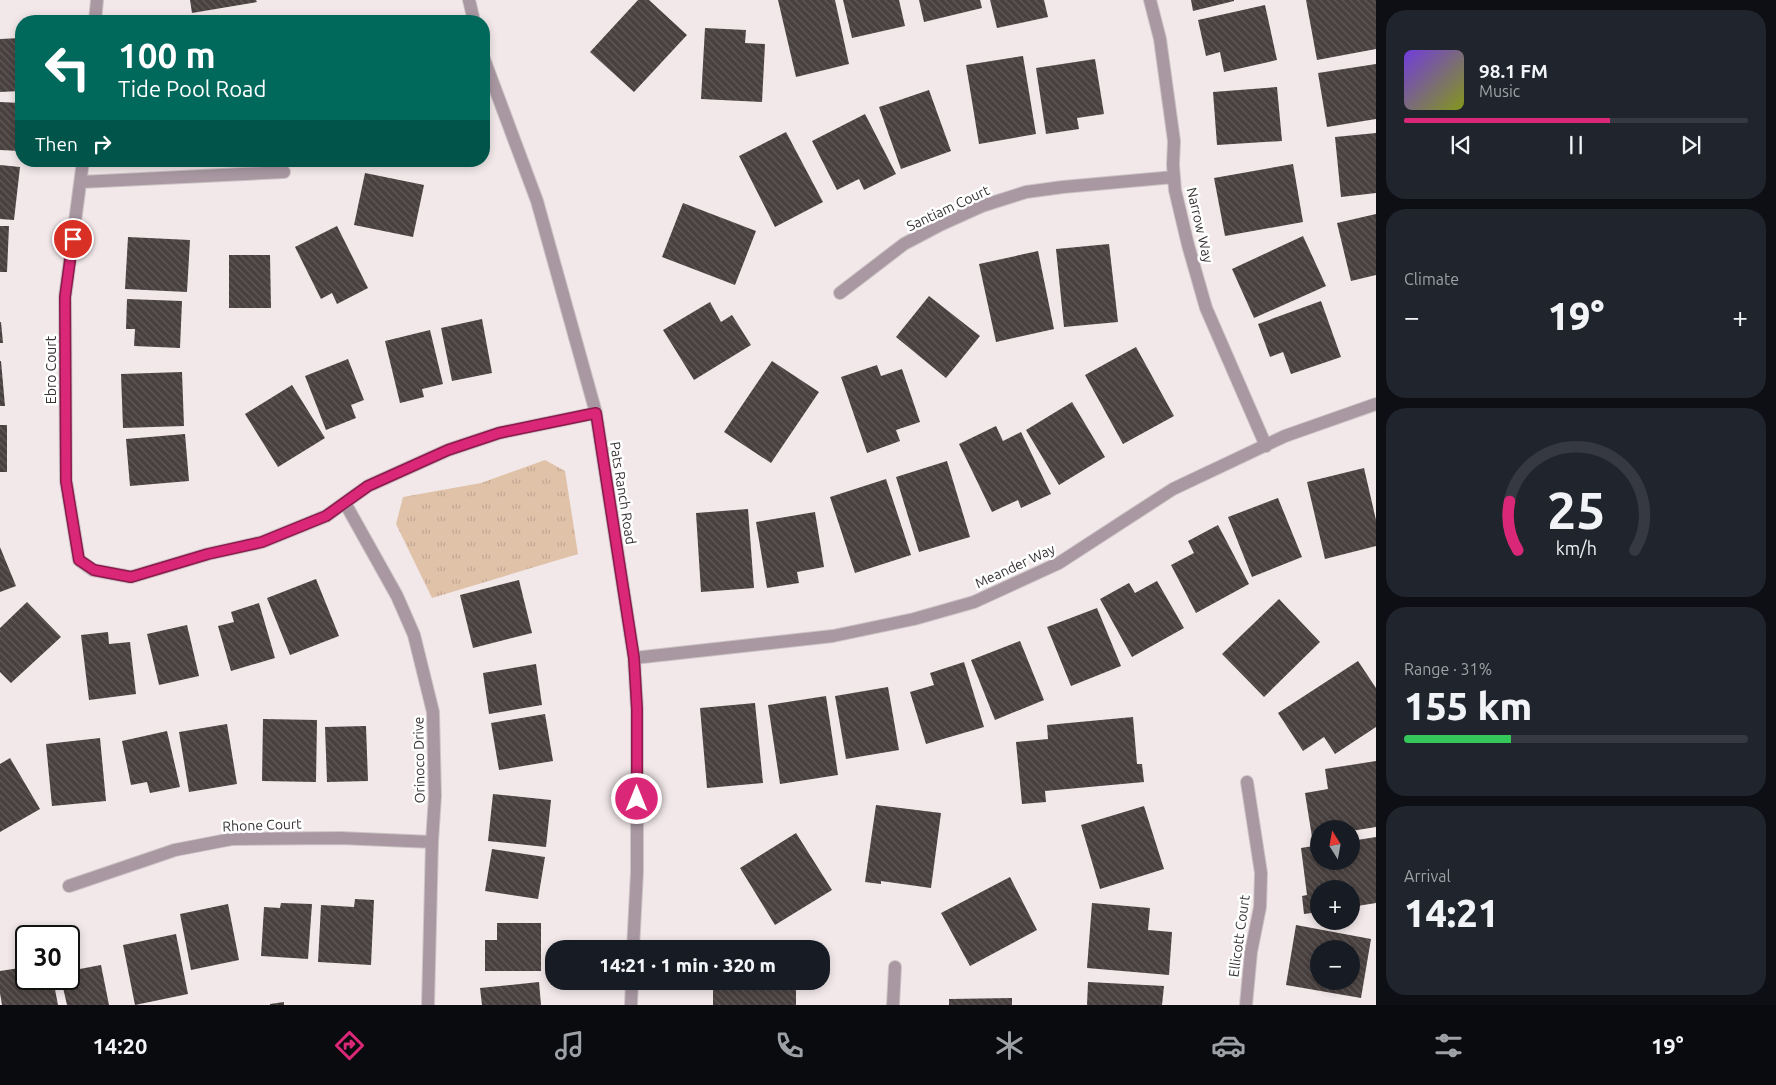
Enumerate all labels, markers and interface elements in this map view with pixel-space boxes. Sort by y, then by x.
icon: left [35,35,100,100]
text: 100 m [118,35,216,75]
text: 98.1 FM [1479,60,1548,82]
text: Tide Pool Road [118,76,266,101]
text: Music [1479,82,1520,100]
icon: right [88,130,116,158]
icon: previous [1447,131,1475,159]
icon: pause [1562,131,1590,159]
icon: next [1677,131,1705,159]
text: Then [35,133,78,155]
street label: Santiam Court [904,182,992,234]
street label: Narrow Way [1184,186,1216,264]
pin [52,218,94,260]
icon: arrive [59,225,87,253]
text: Climate [1404,270,1459,288]
text: 19° [1548,295,1604,337]
text: − [1404,301,1420,332]
text: + [1732,301,1748,332]
street label: Ebro Court [43,335,59,404]
street label: Pats Ranch Road [607,440,639,546]
text: 25 [1547,481,1605,539]
text: km/h [1555,538,1597,558]
street label: Meander Way [973,540,1058,591]
text: Range · 31% [1404,660,1492,678]
text: 155 km [1404,685,1532,727]
street label: Orinoco Drive [410,717,428,803]
position arrow [610,772,662,824]
street label: Rhone Court [222,816,302,834]
north arrow [1310,820,1360,870]
map controls [1310,820,1360,990]
text: Arrival [1404,867,1451,885]
button: + [1310,880,1360,930]
text: 14:21 [1404,892,1499,934]
street label: Ellicott Court [1225,893,1253,978]
speed limit sign: 30 [15,925,80,990]
button: − [1310,940,1360,990]
text: 14:21 · 1 min · 320 m [599,954,776,976]
icon: directions [332,1028,367,1063]
icon: music [552,1028,587,1063]
icon: phone [772,1028,807,1063]
icon: climate [992,1028,1027,1063]
icon: car [1211,1028,1246,1063]
icon: filters [1431,1028,1466,1063]
text: 14:20 [92,1033,147,1058]
text: 19° [1651,1033,1684,1058]

